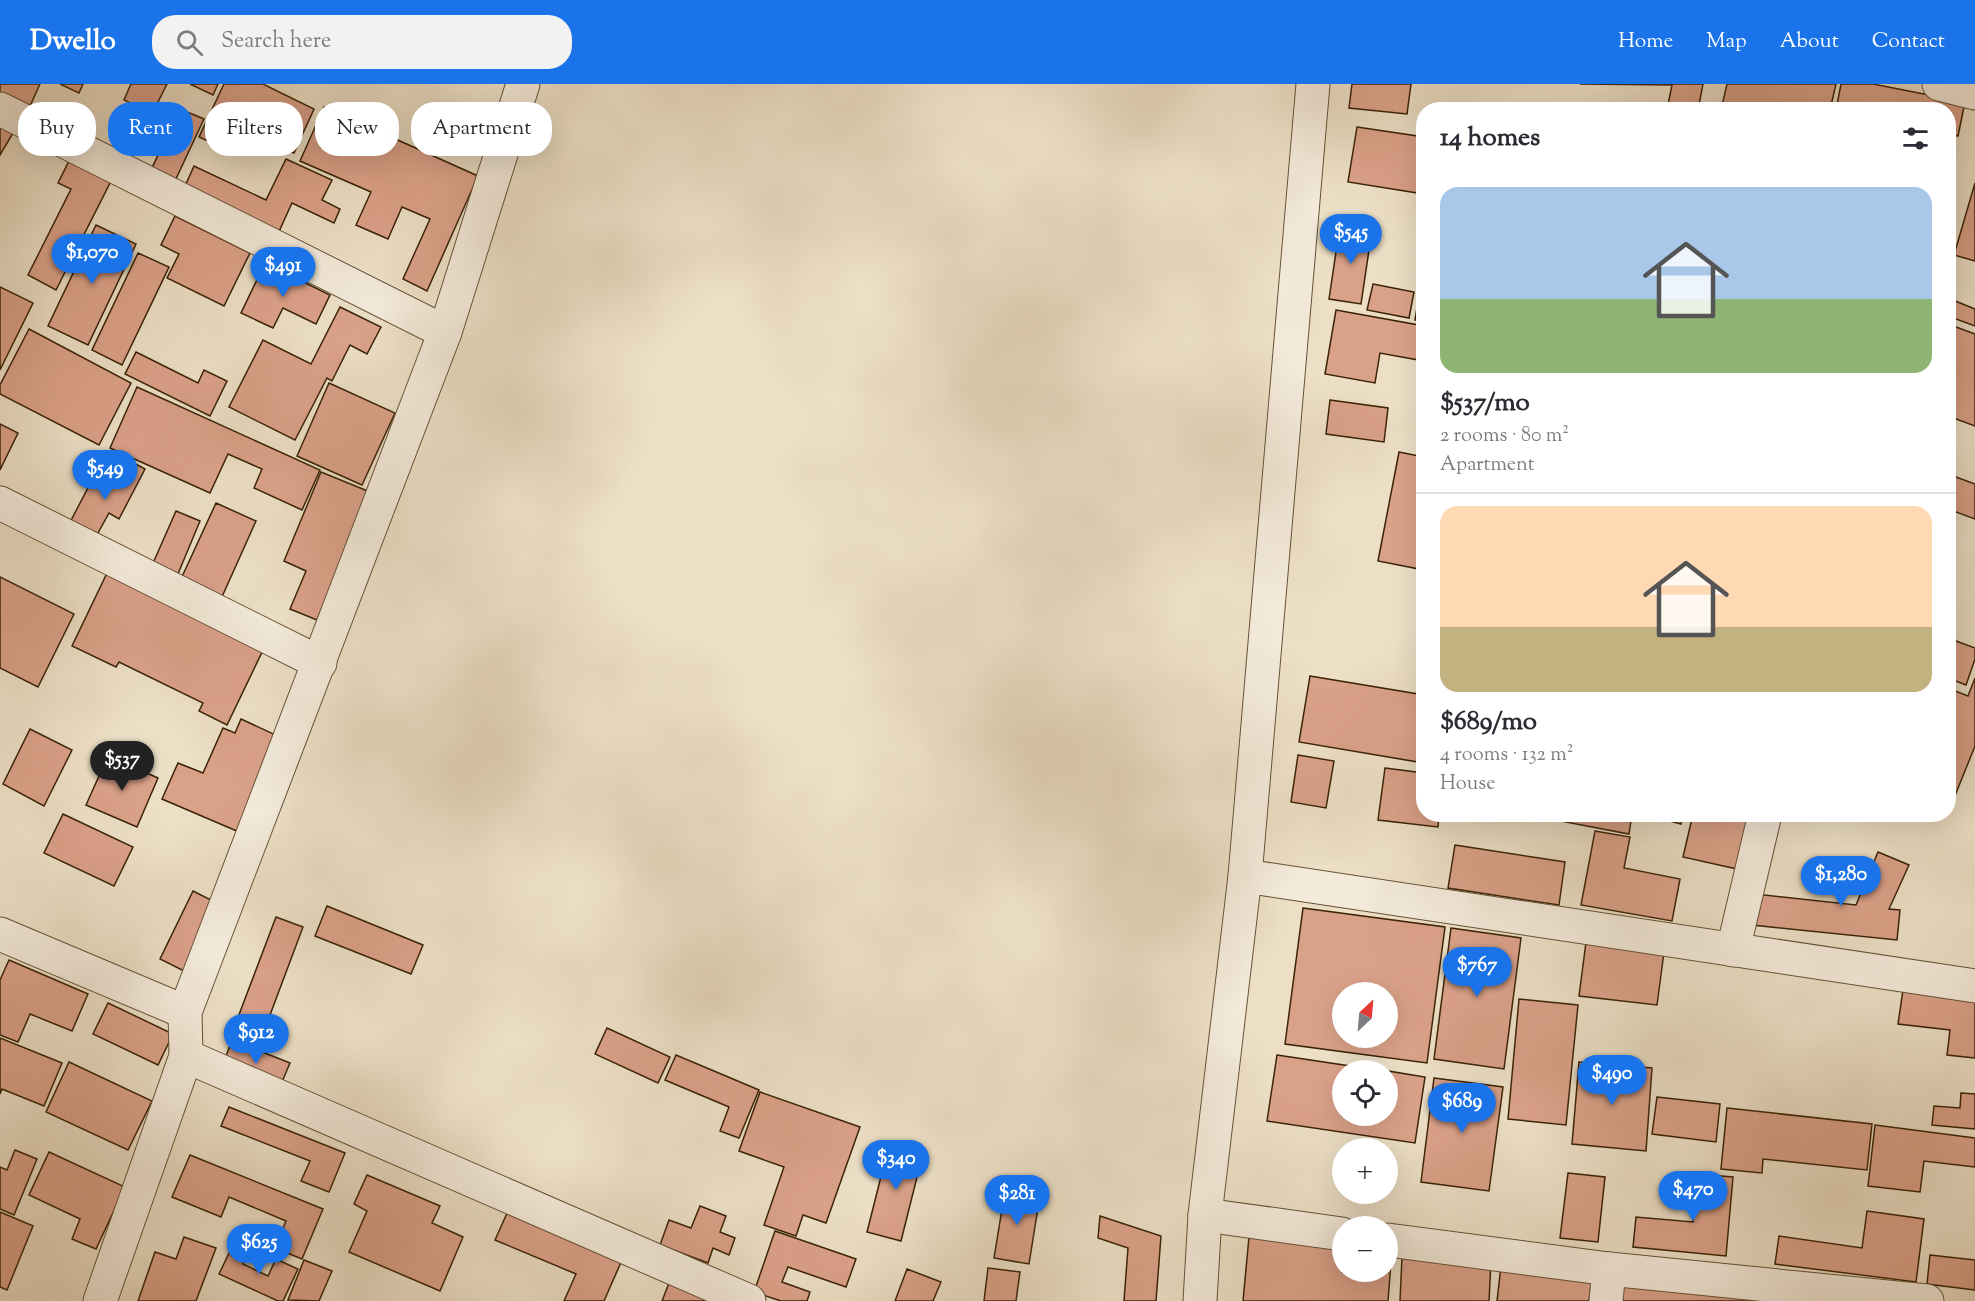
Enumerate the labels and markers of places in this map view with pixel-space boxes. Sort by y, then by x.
pin: $545 [1315,214,1387,265]
pin: $1,070 [43,234,141,285]
pin: $491 [247,247,319,298]
pin: $549 [69,450,141,501]
pin: $537 [86,741,158,792]
pin: $1,280 [1792,856,1890,907]
pin: $767 [1441,947,1513,998]
pin: $912 [220,1014,292,1065]
pin: $490 [1576,1055,1648,1106]
pin: $689 [1426,1083,1498,1134]
pin: $340 [860,1140,932,1191]
pin: $470 [1657,1171,1729,1222]
pin: $281 [981,1175,1053,1226]
pin: $625 [223,1224,295,1275]

